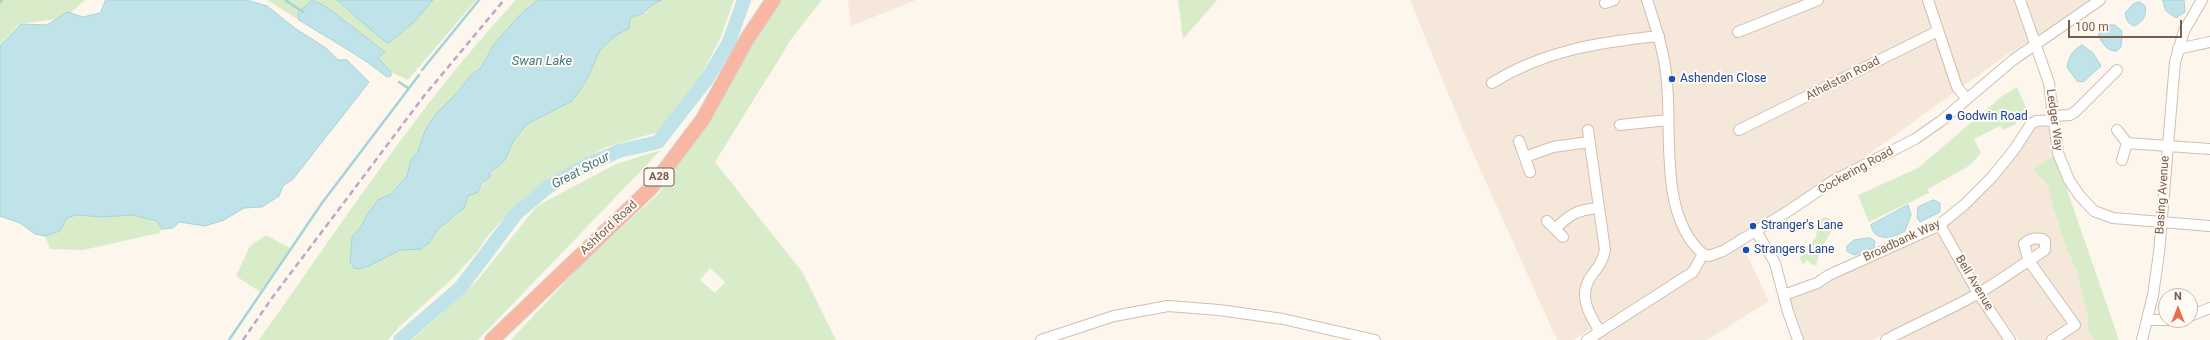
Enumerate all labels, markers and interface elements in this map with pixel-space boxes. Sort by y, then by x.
scale bar [2070,12,2184,38]
text: 100 m [2075,20,2109,34]
water label: Swan Lake [512,54,572,70]
street label: Athelstan Road [1803,54,1883,104]
place label: Ashenden Close [1680,72,1766,86]
marker: Ashenden Close [1667,74,1677,84]
street label: Ledger Way [2043,88,2065,152]
place label: Godwin Road [1957,110,2028,124]
marker: Godwin Road [1944,112,1954,122]
street label: Cockering Road [1816,144,1896,198]
water label: Great Stour [549,149,613,193]
street label: Basing Avenue [2153,155,2173,235]
road number: A28 [644,168,674,186]
street label: Ashford Road [577,198,641,258]
street label: Broadbank Way [1861,217,1943,265]
place label: Stranger's Lane [1761,219,1843,233]
marker: Stranger's Lane [1748,221,1758,231]
place label: Strangers Lane [1754,243,1834,257]
marker: Strangers Lane [1741,245,1751,255]
street label: Bell Avenue [1952,253,1996,313]
north arrow [2158,288,2198,328]
text: N [2174,290,2182,303]

